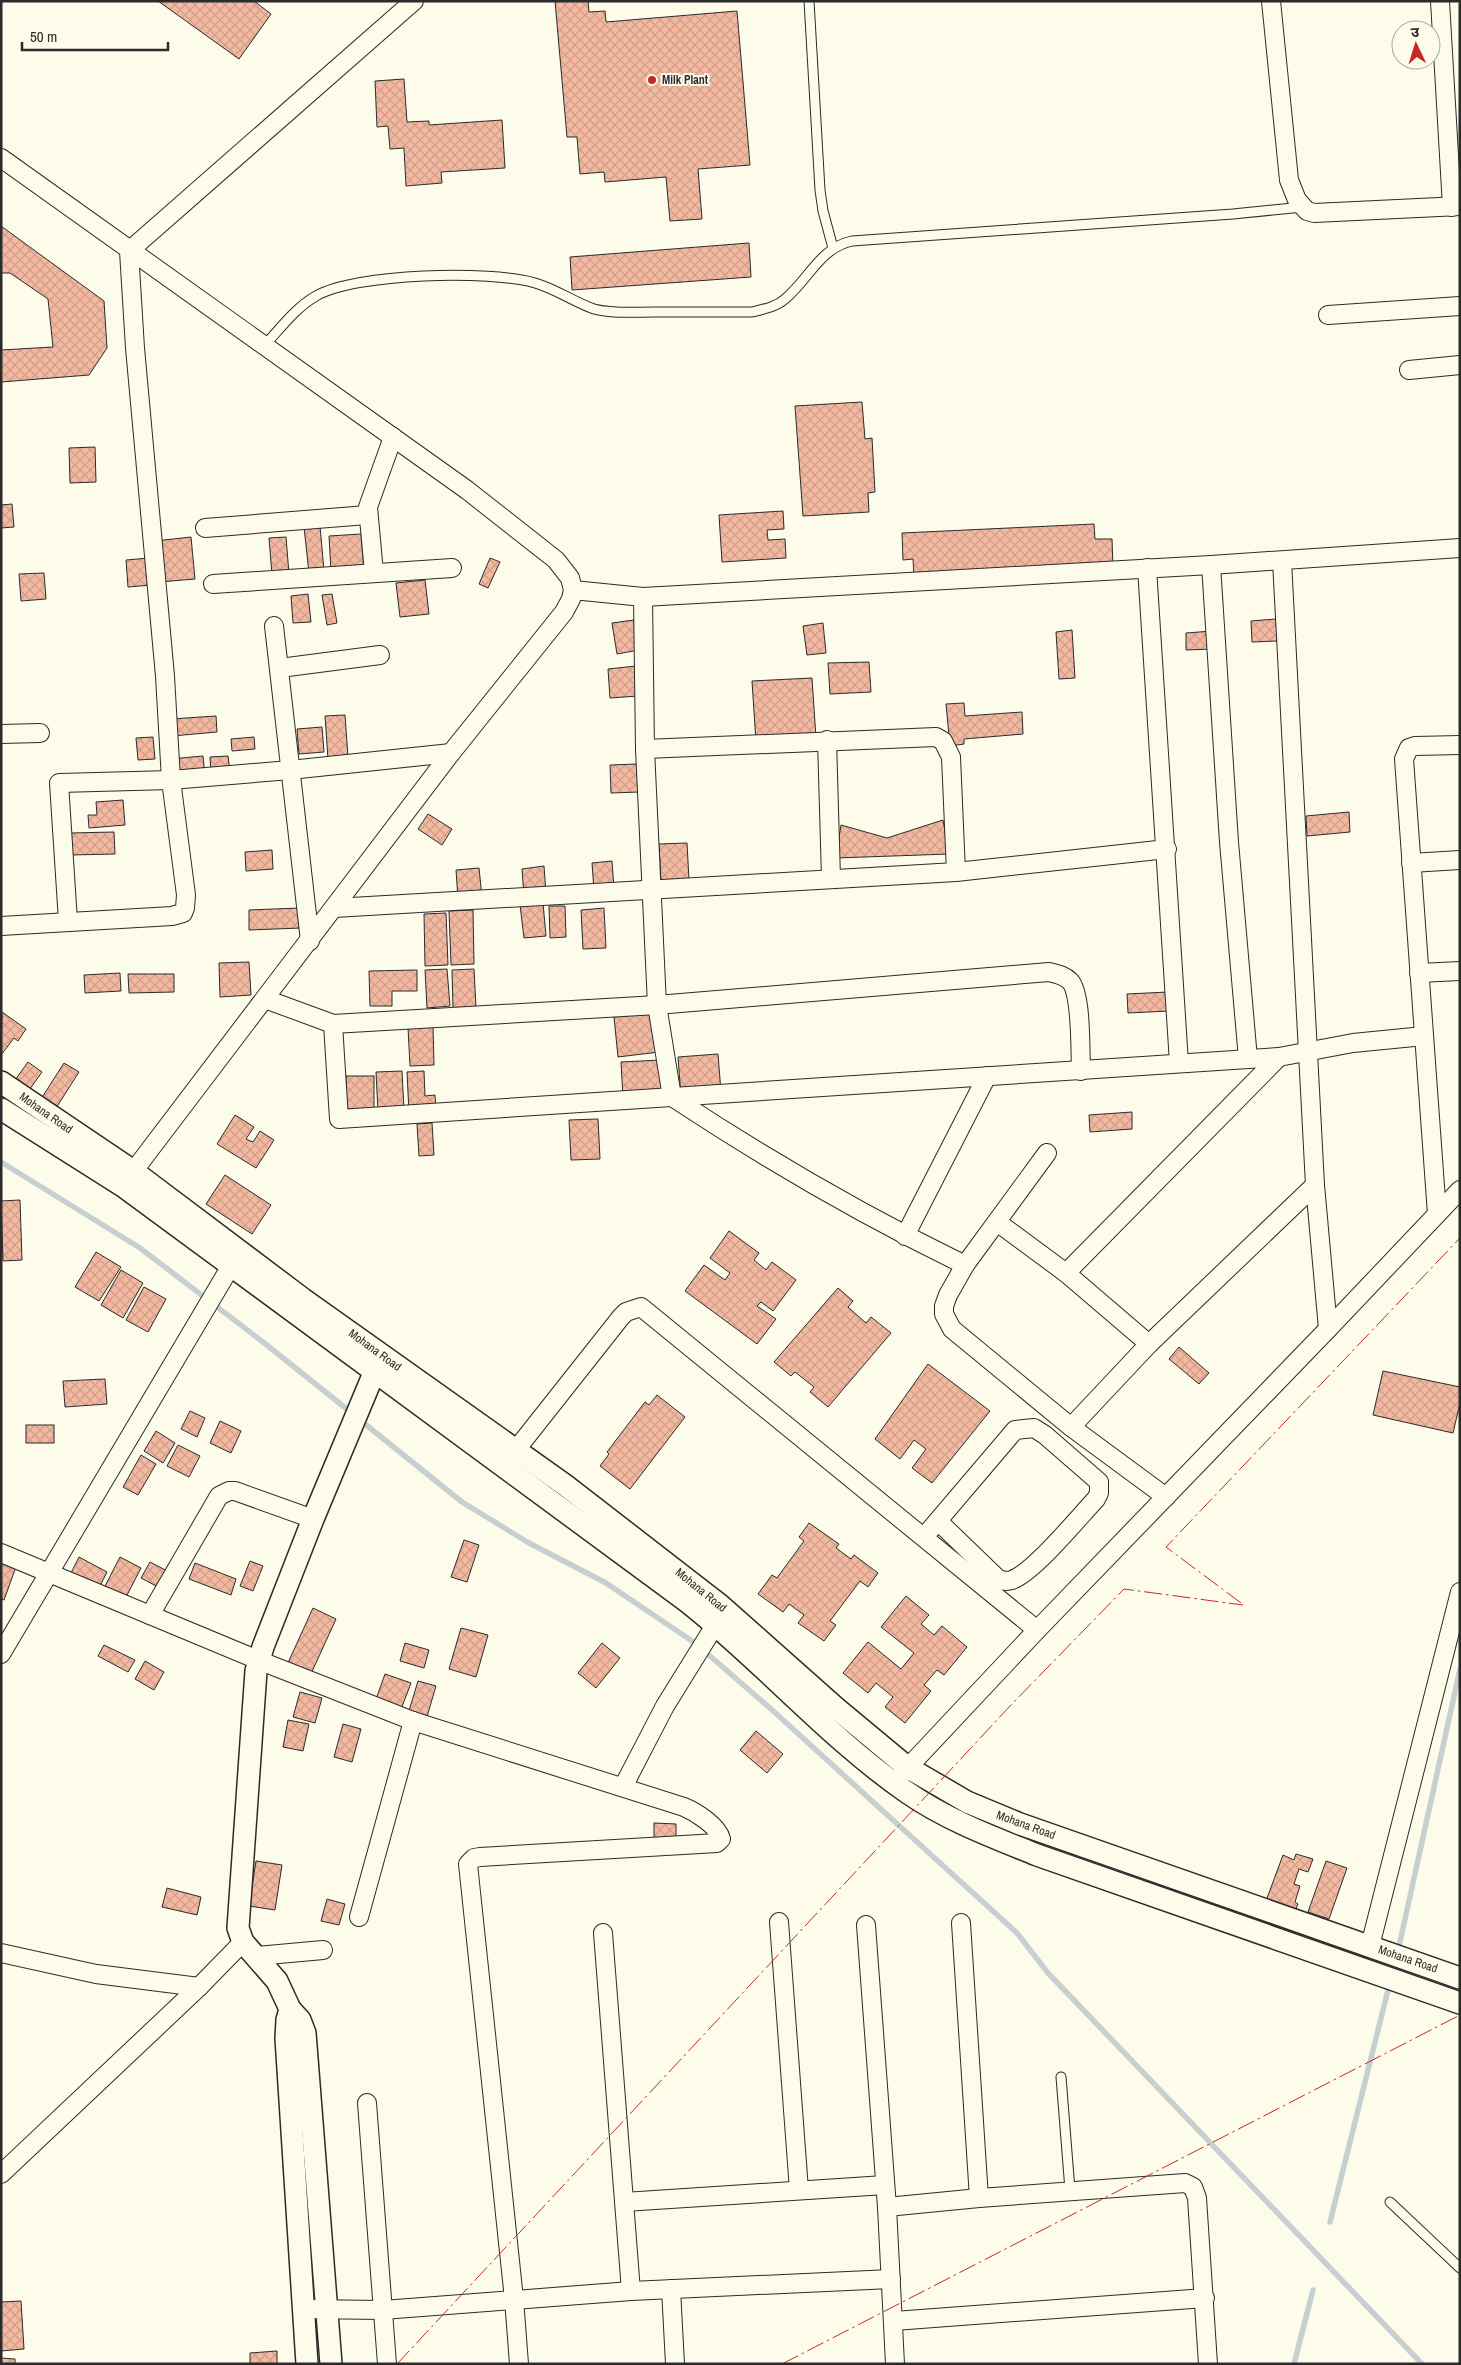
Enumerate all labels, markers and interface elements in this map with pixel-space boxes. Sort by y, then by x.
scale bar [22,20,169,52]
north arrow [1391,20,1441,70]
text: उ [1410,23,1421,41]
text: 50 m [30,26,57,47]
place label: Milk Plant [662,72,709,88]
marker: Milk Plant [646,74,658,86]
street label: Mohana Road [16,1089,76,1137]
street label: Mohana Road [345,1325,405,1375]
street label: Mohana Road [672,1564,730,1616]
street label: Mohana Road [994,1807,1058,1843]
street label: Mohana Road [1376,1941,1440,1977]

